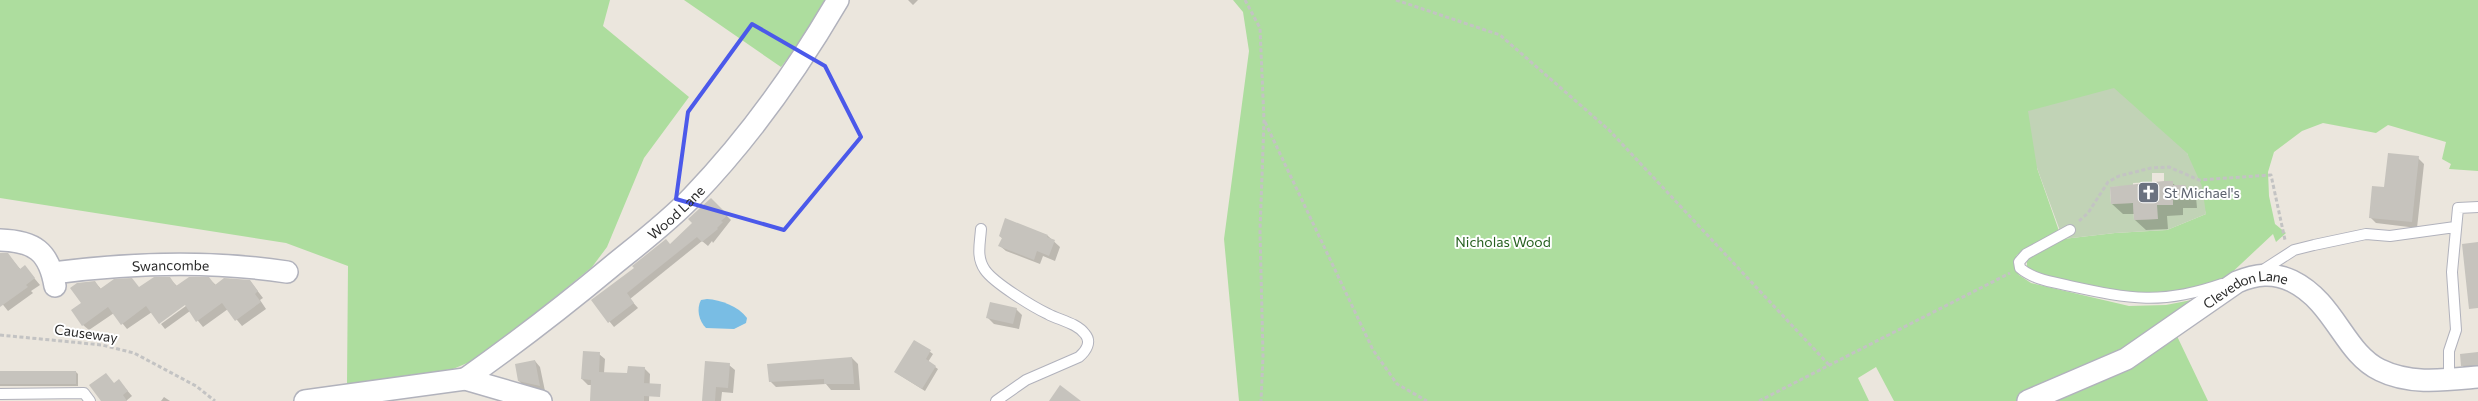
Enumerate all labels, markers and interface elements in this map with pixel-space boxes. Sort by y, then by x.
church icon: St Michael's [2136,180,2160,204]
street label: Wood Lane [644,181,708,242]
place label: St Michael's [2164,184,2240,201]
park label: Nicholas Wood [1455,233,1551,250]
street label: Swancombe [131,256,210,274]
street label: Clevedon Lane [2199,266,2291,312]
street label: Causeway [53,320,119,346]

